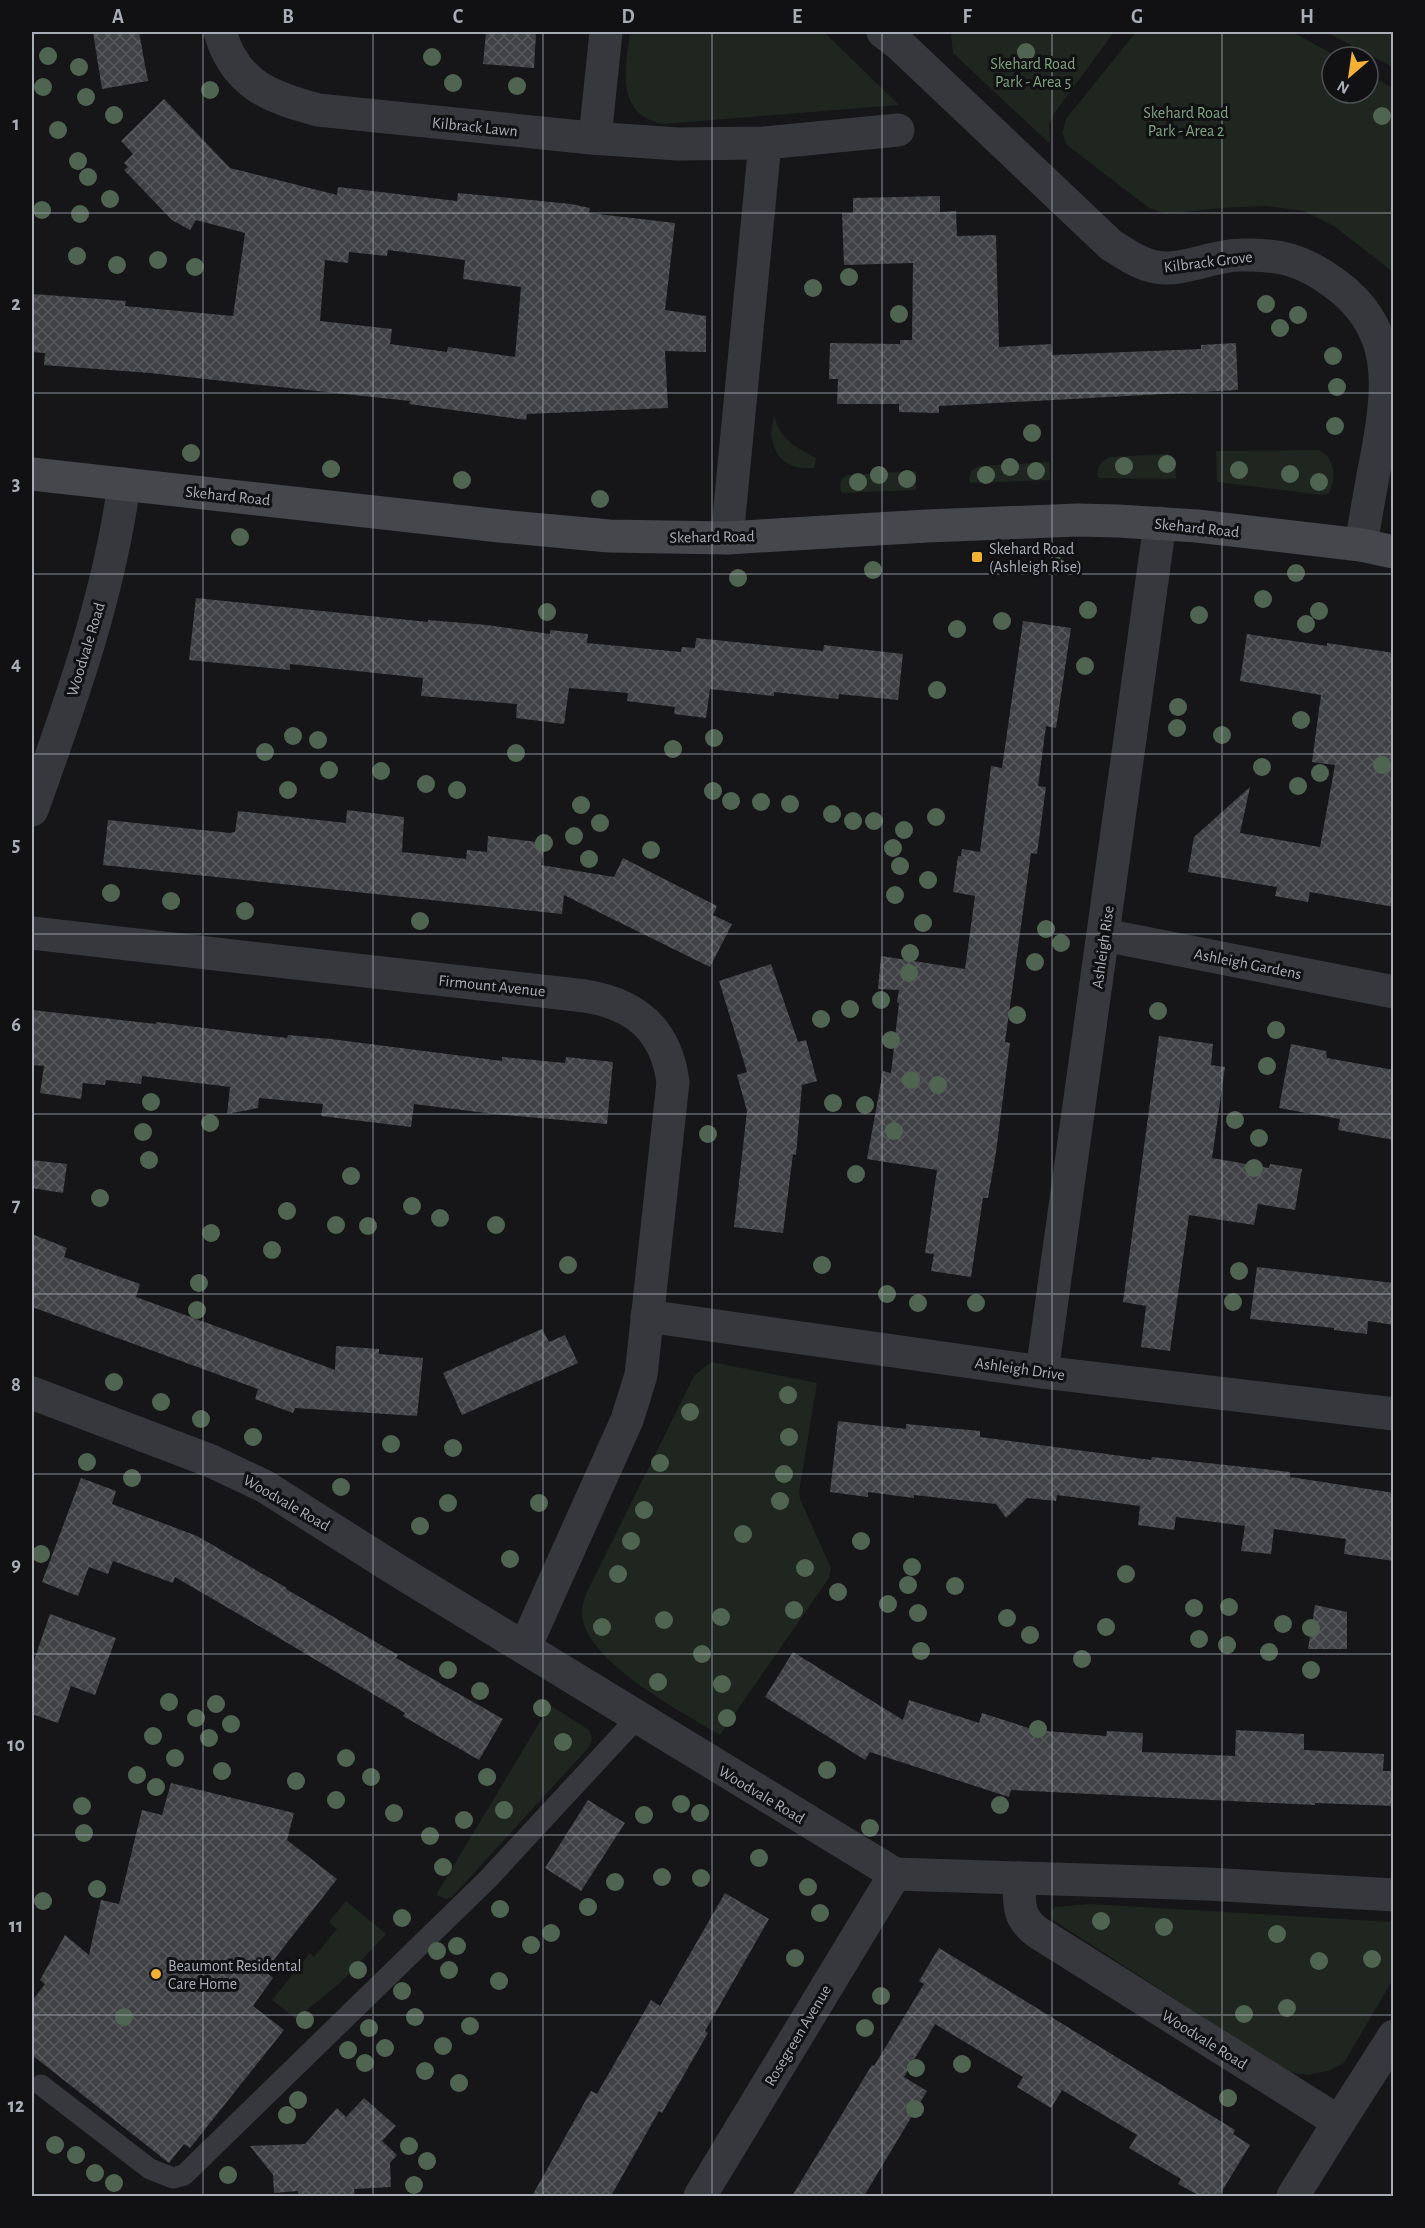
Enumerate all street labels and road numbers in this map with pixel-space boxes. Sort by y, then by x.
street label: Kilbrack Lawn [431,115,519,139]
street label: Kilbrack Grove [1163,249,1253,275]
street label: Skehard Road [185,484,271,508]
street label: Skehard Road [1154,516,1240,540]
street label: Skehard Road [669,528,755,546]
street label: Woodvale Road [64,600,108,698]
street label: Ashleigh Rise [1089,905,1117,990]
street label: Ashleigh Gardens [1193,946,1303,982]
street label: Firmount Avenue [438,972,546,1000]
street label: Ashleigh Drive [974,1355,1066,1383]
street label: Woodvale Road [240,1472,333,1534]
street label: Woodvale Road [716,1763,807,1827]
street label: Rosegreen Avenue [762,1982,834,2089]
street label: Woodvale Road [1159,2007,1250,2072]

